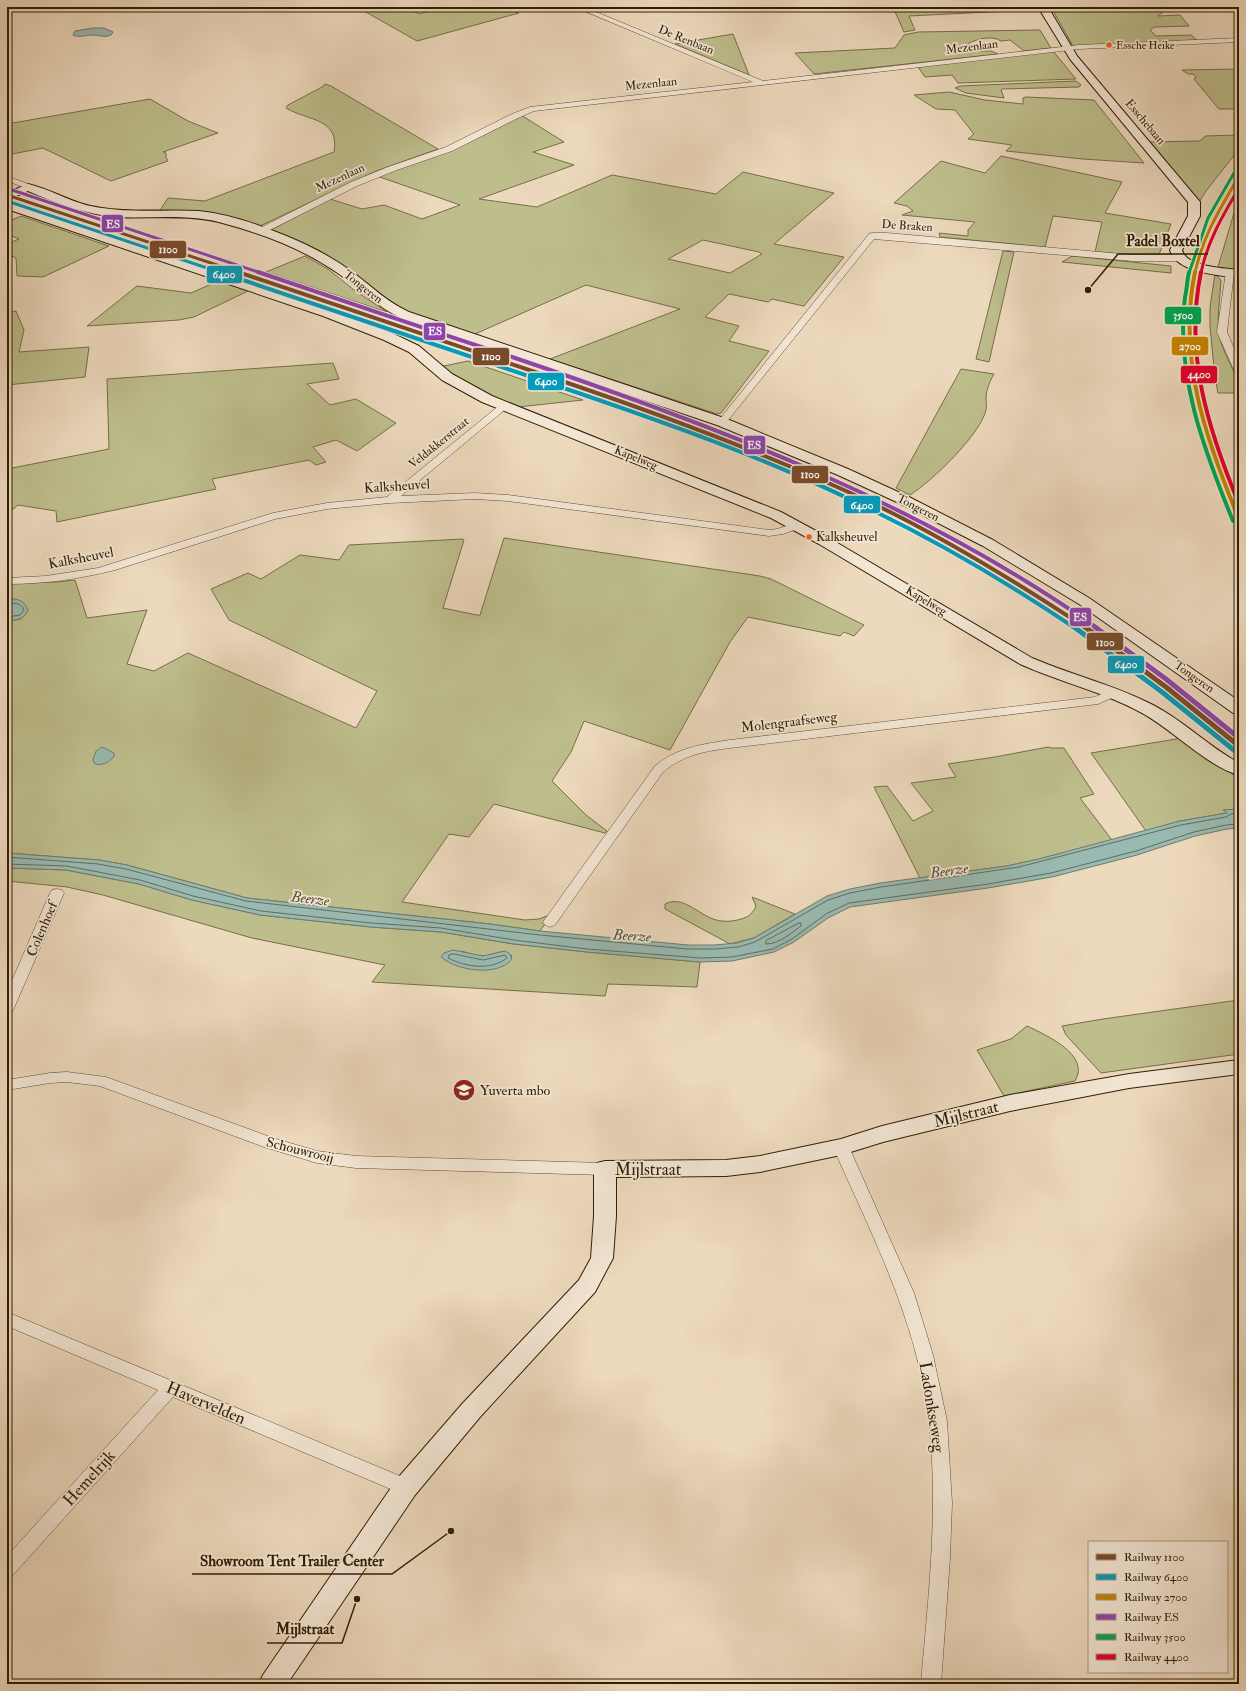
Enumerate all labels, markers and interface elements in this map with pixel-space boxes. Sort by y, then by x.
street label: De Renbaan [656,22,716,58]
street label: Mezenlaan [945,36,999,58]
place label: Essche Heike [1116,39,1175,52]
marker: Essche Heike [1104,40,1114,50]
street label: Mezenlaan [624,74,678,94]
street label: Esschebaan [1122,96,1168,148]
street label: Mezenlaan [313,160,367,196]
line badge: ES [101,214,124,233]
street label: De Braken [881,217,933,235]
text: ES [106,218,120,231]
callout: Padel Boxtel [1118,227,1208,254]
text: Padel Boxtel [1126,232,1200,251]
line badge: 1100 [149,240,187,259]
text: 1100 [158,243,178,256]
line badge: 6400 [206,265,243,284]
street label: Tongeren [340,267,386,307]
text: 6400 [213,268,236,282]
line badge: 3500 [1164,306,1202,325]
text: 3500 [1173,309,1193,322]
line badge: ES [423,322,446,341]
text: ES [428,325,442,338]
line badge: 2700 [1171,336,1209,356]
text: 2700 [1179,340,1201,353]
line badge: 1100 [472,347,510,366]
text: 1100 [481,350,501,363]
line badge: 4400 [1180,365,1218,384]
text: 4400 [1186,368,1211,382]
line badge: 6400 [527,372,565,391]
text: 6400 [535,375,558,389]
street label: Veldakkerstraat [406,414,472,472]
line badge: ES [743,435,766,455]
text: ES [747,439,761,452]
street label: Kapelweg [612,442,661,474]
line badge: 1100 [791,465,829,484]
text: 1100 [800,468,820,481]
street label: Kalksheuvel [363,475,431,497]
street label: Tongeren [894,491,942,525]
line badge: 6400 [843,495,881,514]
text: 6400 [851,499,874,513]
place label: Kalksheuvel [816,529,878,545]
marker: Kalksheuvel [804,532,814,542]
street label: Kalksheuvel [47,543,116,573]
street label: Kapelweg [903,583,950,620]
line badge: ES [1069,607,1092,627]
text: ES [1073,611,1087,624]
line badge: 1100 [1086,632,1124,651]
text: 1100 [1095,636,1115,649]
line badge: 6400 [1107,655,1145,674]
text: 6400 [1115,658,1138,672]
street label: Tongeren [1171,658,1217,696]
street label: Molengraafseweg [740,708,839,736]
water label: Beerze [928,859,970,883]
water label: Beerze [289,887,331,911]
street label: Colenhoef [23,897,62,959]
water label: Beerze [611,925,653,947]
school or university icon: Yuverta mbo [451,1077,477,1103]
place label: Yuverta mbo [480,1082,551,1099]
street label: Mijlstraat [931,1096,1001,1132]
street label: Schouwrooij [265,1133,335,1167]
street label: Mijlstraat [615,1159,682,1180]
street label: Ladonkseweg [914,1360,950,1454]
street label: Havervelden [163,1377,249,1429]
street label: Hemelrijk [58,1446,120,1510]
legend [1088,1541,1228,1673]
callout: Showroom Tent Trailer Center [192,1547,392,1574]
text: Railway 1100 [1124,1550,1185,1565]
text: Showroom Tent Trailer Center [200,1552,385,1571]
text: Railway 6400 [1124,1570,1189,1585]
text: Railway 2700 [1124,1590,1188,1605]
text: Railway ES [1124,1610,1179,1625]
callout: Mijlstraat [267,1616,342,1643]
text: Mijlstraat [275,1620,334,1639]
text: Railway 3500 [1124,1630,1186,1645]
text: Railway 4400 [1124,1650,1189,1665]

